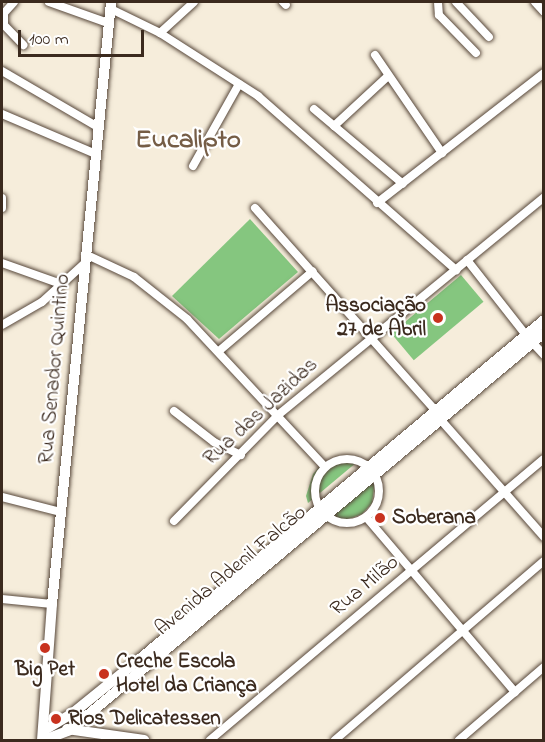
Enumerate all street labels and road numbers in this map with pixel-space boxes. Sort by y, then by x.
street label: Rua Senador Quintino [34,273,76,465]
street label: Rua das Jazidas [199,353,323,471]
street label: Avenida Adenil Falcão [150,500,312,642]
street label: Rua Milão [326,550,404,622]

